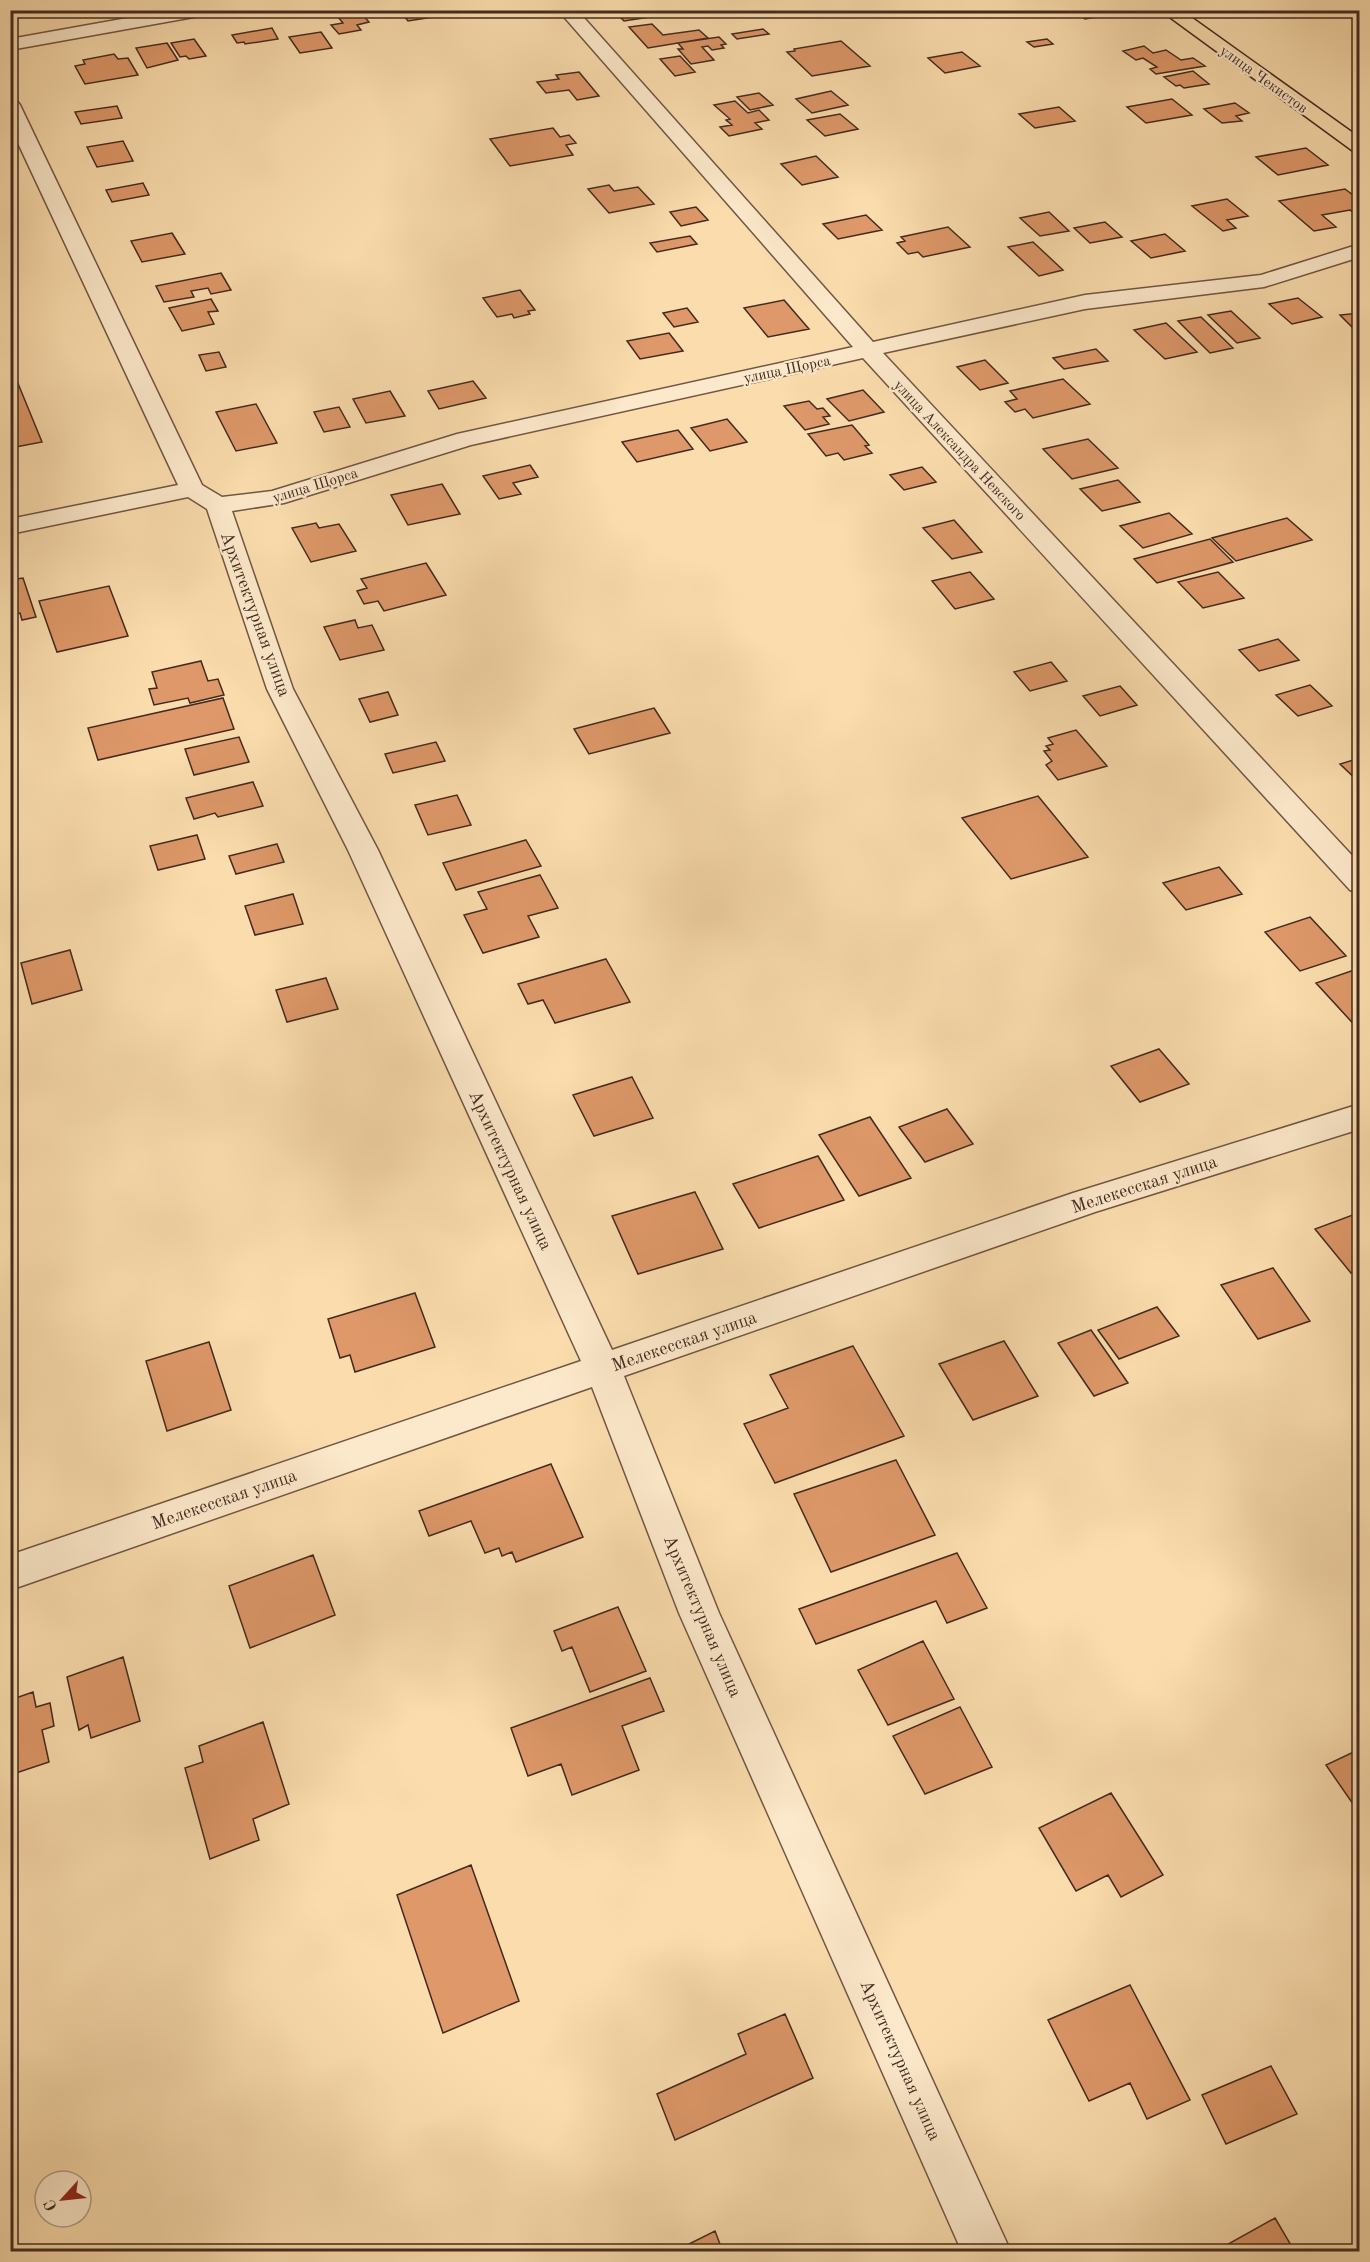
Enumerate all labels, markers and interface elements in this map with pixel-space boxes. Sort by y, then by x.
street label: улица Чекистов [1217,43,1310,117]
street label: улица Щорса [742,354,833,387]
street label: улица Александра Невского [890,378,1028,524]
street label: улица Щорса [271,466,360,507]
street label: Архитектурная улица [217,529,293,699]
street label: Архитектурная улица [465,1088,555,1253]
street label: Мелекесская улица [1069,1153,1220,1217]
street label: Мелекесская улица [609,1309,759,1375]
street label: Мелекесская улица [149,1467,299,1533]
street label: Архитектурная улица [660,1533,744,1700]
street label: Архитектурная улица [856,1977,944,2144]
north arrow [33,2169,93,2229]
text: С [42,2197,61,2213]

